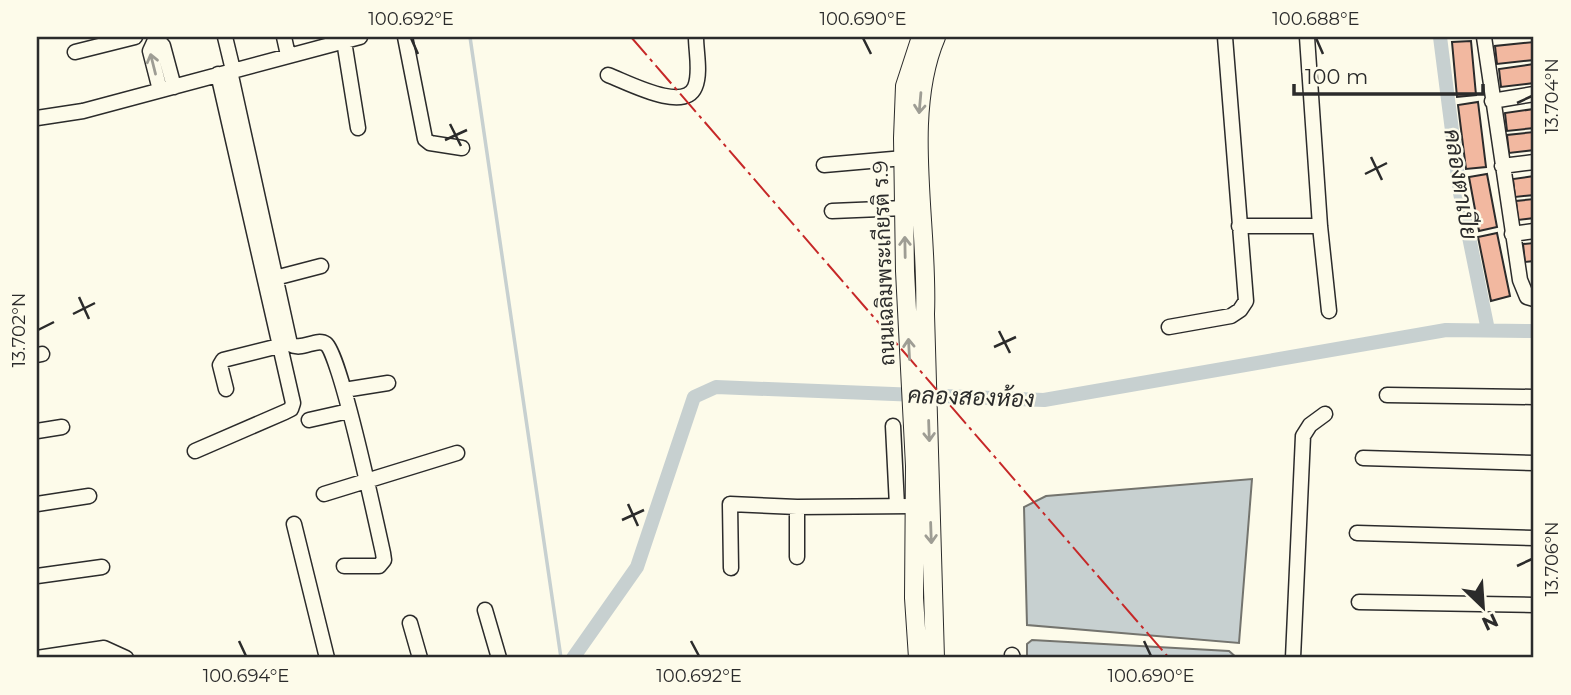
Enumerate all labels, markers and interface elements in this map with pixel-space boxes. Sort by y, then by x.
text: 100.692°E [368,8,454,30]
text: 100.690°E [819,8,907,30]
text: 100.688°E [1272,8,1360,30]
scale bar [1294,52,1484,96]
one-way arrow [146,53,160,76]
text: 13.704°N [1541,58,1563,134]
text: 100 m [1305,64,1368,89]
one-way arrow [914,91,927,114]
water label: คลองตาเปีย [1438,127,1485,241]
street label: ถนนเฉลิมพระเกียรติ ร.9 [867,160,900,366]
one-way arrow [898,236,912,259]
text: 13.702°N [8,293,30,367]
one-way arrow [903,337,916,360]
water label: คลองสองห้อง [907,381,1035,413]
one-way arrow [922,419,935,442]
text: 13.706°N [1541,521,1563,597]
one-way arrow [924,522,938,545]
north arrow [1448,572,1518,642]
text: N [1478,608,1502,636]
text: 100.694°E [203,665,289,687]
text: 100.692°E [656,665,742,687]
text: 100.690°E [1107,665,1195,687]

